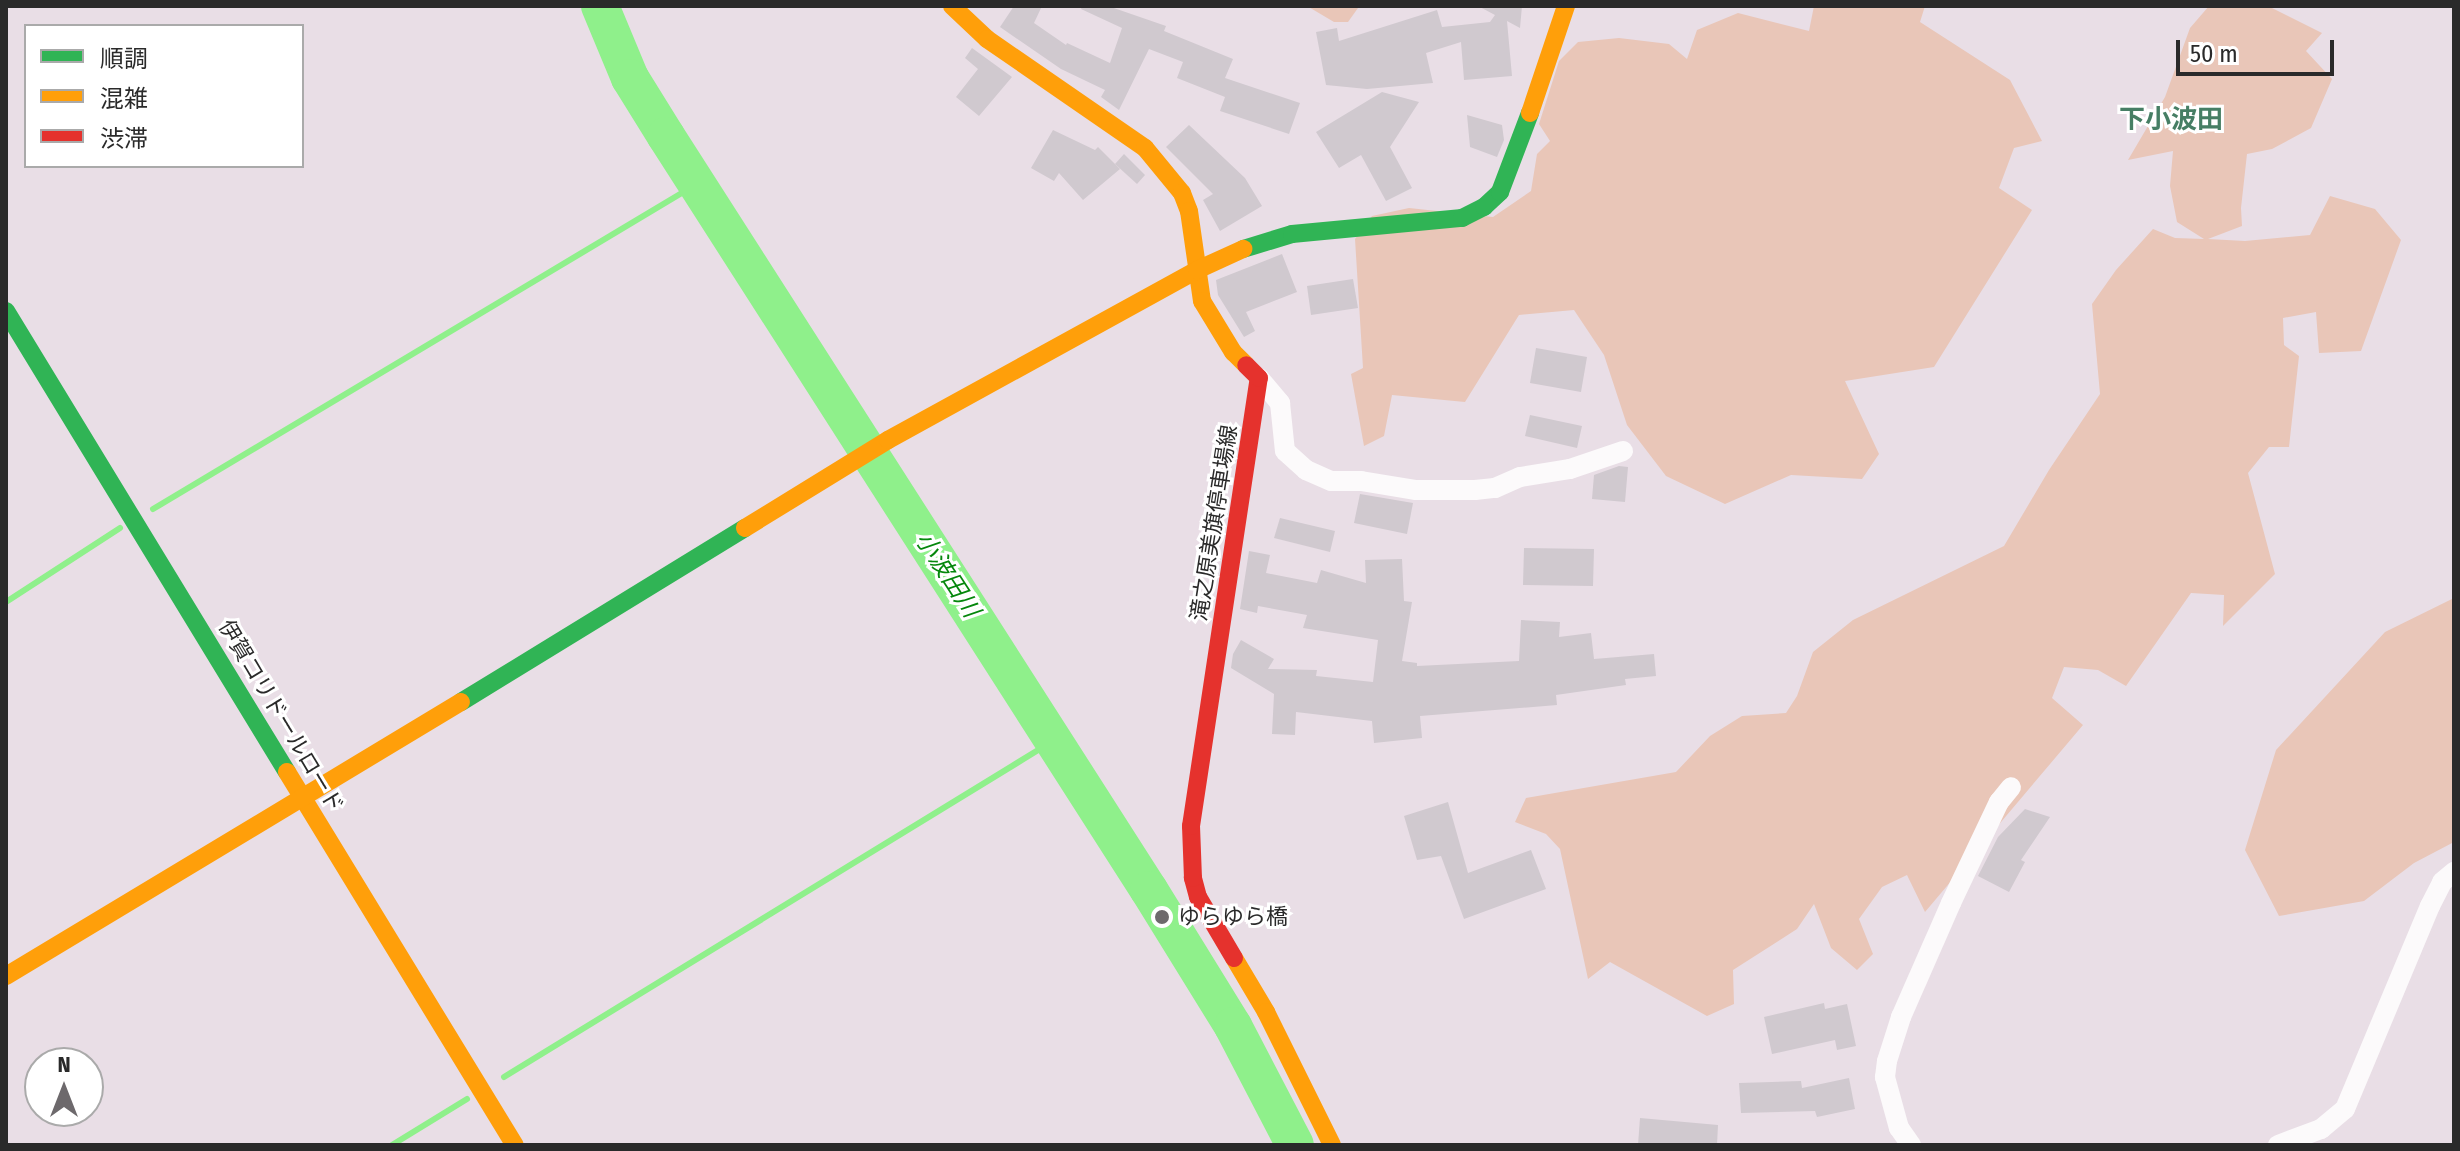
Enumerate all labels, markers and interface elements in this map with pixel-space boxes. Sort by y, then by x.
legend [24,24,304,168]
scale bar [2180,24,2338,74]
text: 50 m [2190,40,2238,68]
text: 順調 [100,45,148,73]
text: 混雑 [100,85,148,113]
district label: 下小波田 [2119,104,2223,136]
text: 渋滞 [100,125,148,153]
street label: 滝之原美旗停車場線 [1185,423,1243,623]
water label: 小波田川 [909,527,985,623]
street label: 伊賀コリドールロード [213,615,349,817]
place label: ゆらゆら橋 [1178,904,1288,930]
marker: ゆらゆら橋 [1153,908,1171,926]
north arrow [24,1047,104,1127]
text: N [57,1051,71,1078]

